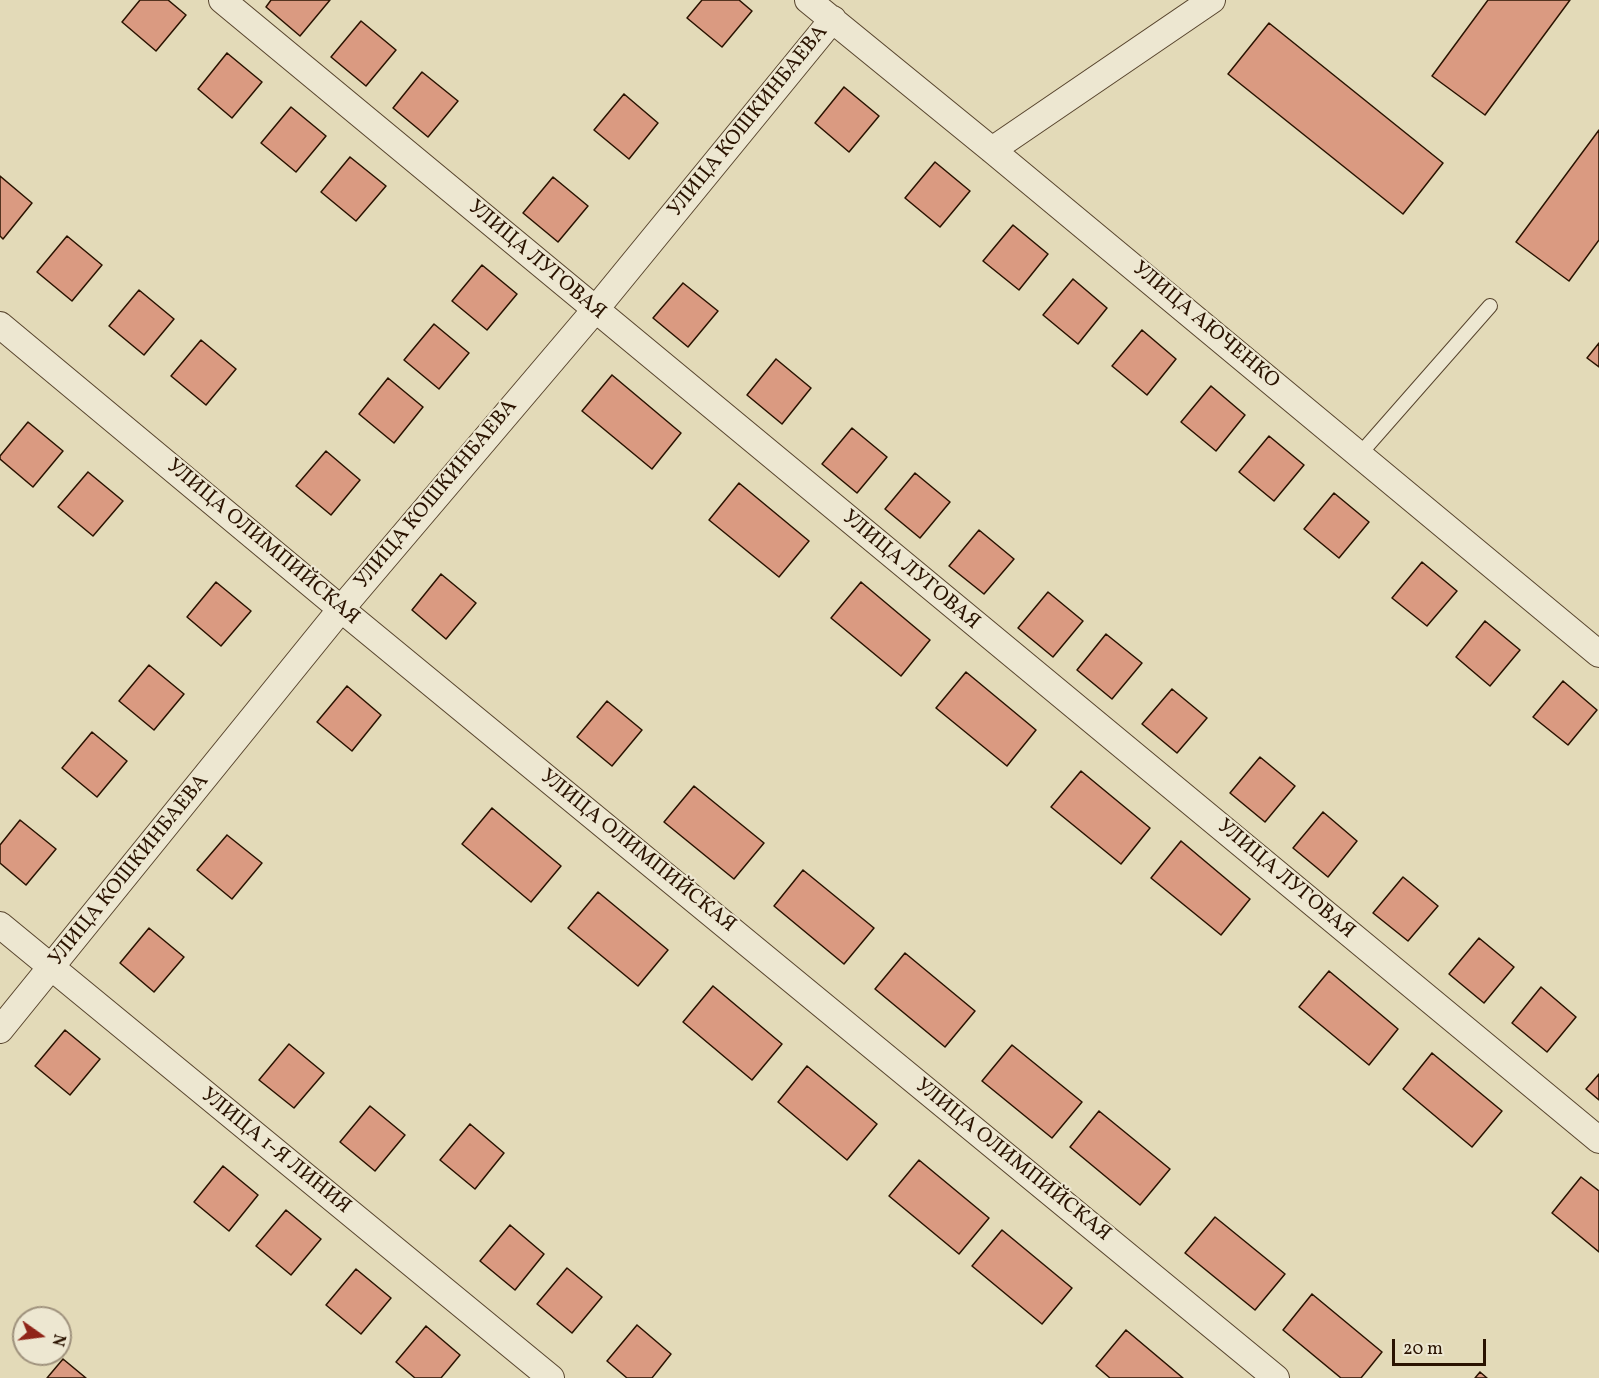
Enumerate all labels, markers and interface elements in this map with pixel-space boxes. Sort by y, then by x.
street label: УЛИЦА КОШКИНБАЕВА [664,21,834,223]
street label: УЛИЦА ЛУГОВАЯ [462,196,610,326]
street label: УЛИЦА АЮЧЕНКО [1126,257,1284,395]
street label: УЛИЦА КОШКИНБАЕВА [350,395,524,595]
street label: УЛИЦА ОЛИМПИЙСКАЯ [160,455,364,631]
street label: УЛИЦА ЛУГОВАЯ [836,506,984,636]
street label: УЛИЦА ОЛИМПИЙСКАЯ [534,765,740,939]
street label: УЛИЦА КОШКИНБАЕВА [45,770,215,972]
street label: УЛИЦА ЛУГОВАЯ [1211,815,1359,945]
street label: УЛИЦА ОЛИМПИЙСКАЯ [909,1074,1115,1248]
street label: УЛИЦА 1-Я ЛИНИЯ [195,1084,355,1220]
north arrow [12,1306,72,1366]
scale bar [1395,1327,1490,1365]
text: N [45,1332,70,1348]
text: 20 m [1403,1337,1443,1362]

